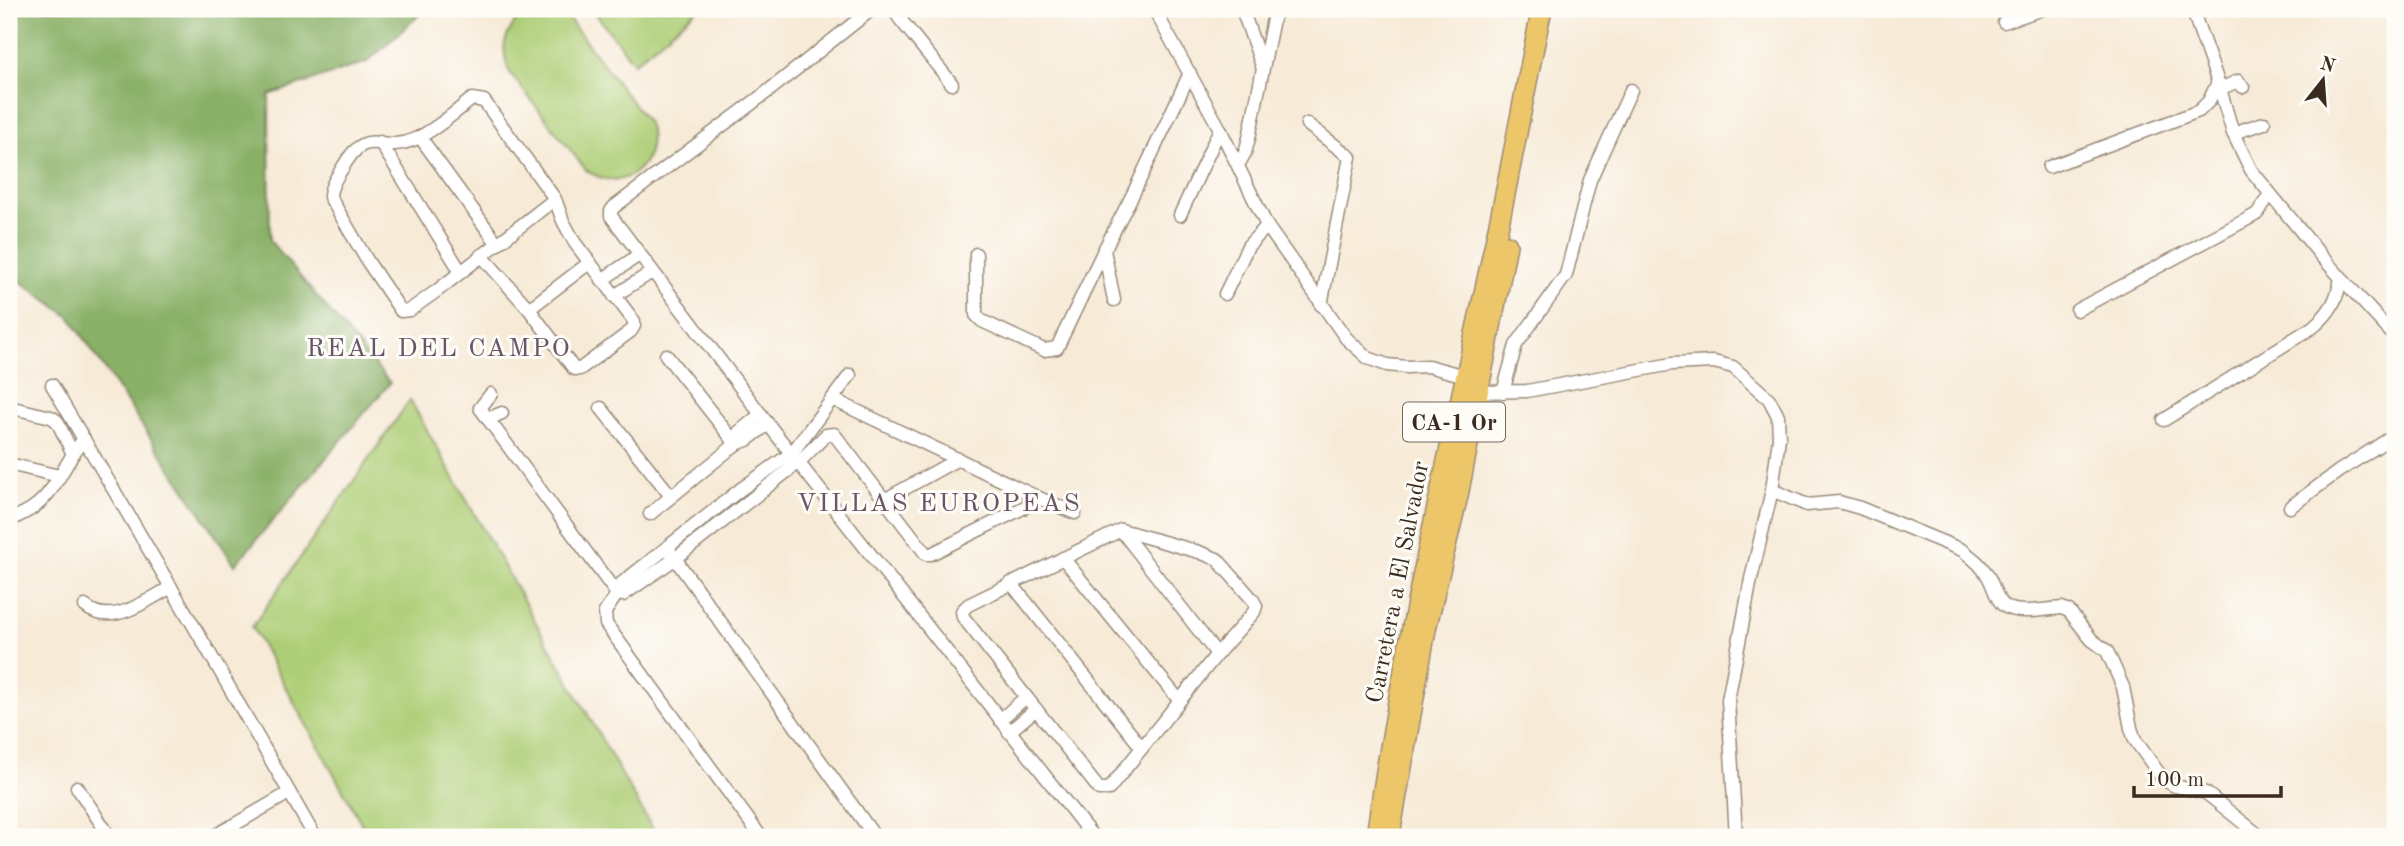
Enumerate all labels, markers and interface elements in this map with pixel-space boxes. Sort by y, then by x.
north arrow [2288,46,2358,116]
text: N [2318,55,2337,77]
district label: REAL DEL CAMPO [306,336,572,362]
road number: CA-1 Or [1403,402,1505,442]
street label: Carretera a El Salvador [1364,459,1434,705]
district label: VILLAS EUROPEAS [796,491,1082,517]
scale bar [2134,755,2282,799]
text: 100 m [2145,770,2204,791]

